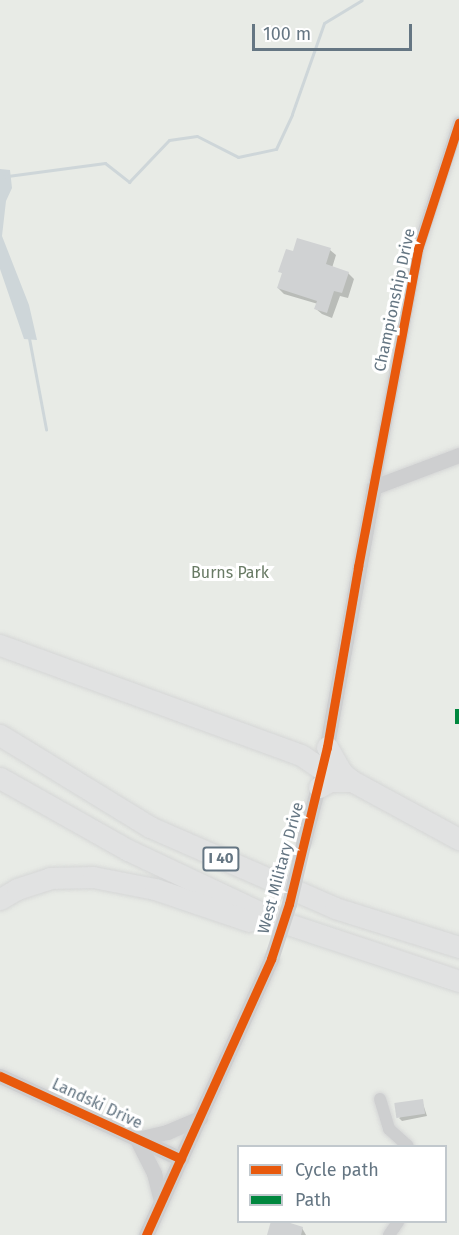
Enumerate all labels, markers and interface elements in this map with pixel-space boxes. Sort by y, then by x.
scale bar [255,12,416,50]
text: 100 m [263,23,311,45]
street label: Championship Drive [370,227,420,373]
park label: Burns Park [191,563,269,583]
street label: West Military Drive [254,800,308,936]
road number: I 40 [202,847,240,871]
street label: Landski Drive [49,1075,145,1133]
legend [237,1145,447,1223]
text: Cycle path [295,1159,379,1181]
text: Path [295,1189,331,1211]

